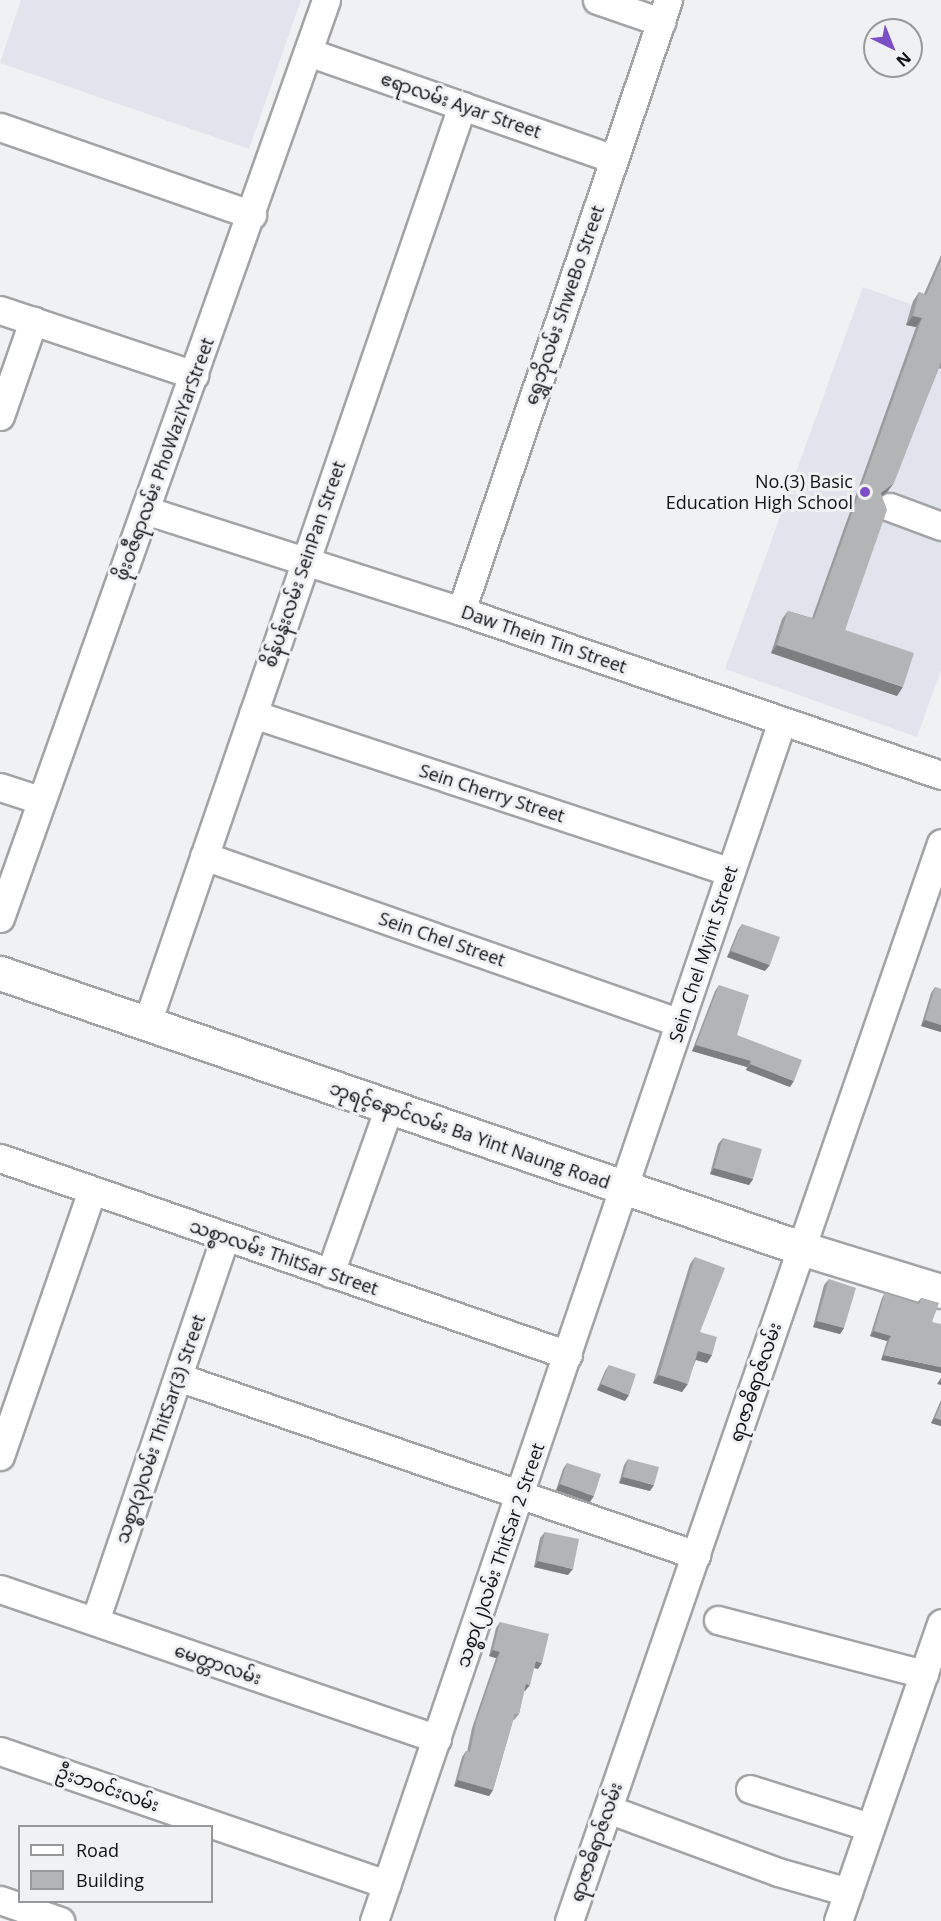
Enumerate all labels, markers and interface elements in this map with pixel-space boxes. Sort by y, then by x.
north arrow [863,18,923,78]
text: N [892,47,916,72]
street label: ဧရာလမ်း Ayar Street [378,67,544,143]
street label: ရွှေဘိုလမ်း ShweBo Street [520,202,608,408]
street label: ဖိုးဝဇီရာလမ်း PhoWaziYarStreet [110,335,218,583]
street label: စိန်ပန်းလမ်း SeinPan Street [259,458,349,670]
place label: No.(3) Basic Education High School [666,471,853,514]
marker: No.(3) Basic Education High School [858,485,872,499]
street label: Daw Thein Tin Street [458,601,630,677]
street label: Sein Cherry Street [417,759,567,827]
street label: Sein Chel Myint Street [664,863,742,1045]
street label: Sein Chel Street [376,907,508,971]
street label: ဘုရင့်နောင်လမ်း Ba Yint Naung Road [327,1077,613,1193]
street label: သစ္စာလမ်း ThitSar Street [187,1215,381,1299]
street label: သစ္စာ(၃)လမ်း ThitSar(3) Street [111,1312,209,1546]
street label: ရာဇာဓိရာဇ်လမ်း [724,1319,786,1445]
street label: သစ္စာ(၂)လမ်း ThitSar 2 Street [451,1440,549,1670]
street label: မေတ္တာလမ်း [172,1639,264,1689]
street label: ဦးဘဝင်းလမ်း [54,1760,162,1816]
street label: ရာဇာဓိရာဇ်လမ်း [565,1779,627,1905]
legend [18,1825,213,1903]
text: Road [76,1838,119,1862]
text: Building [76,1868,144,1892]

